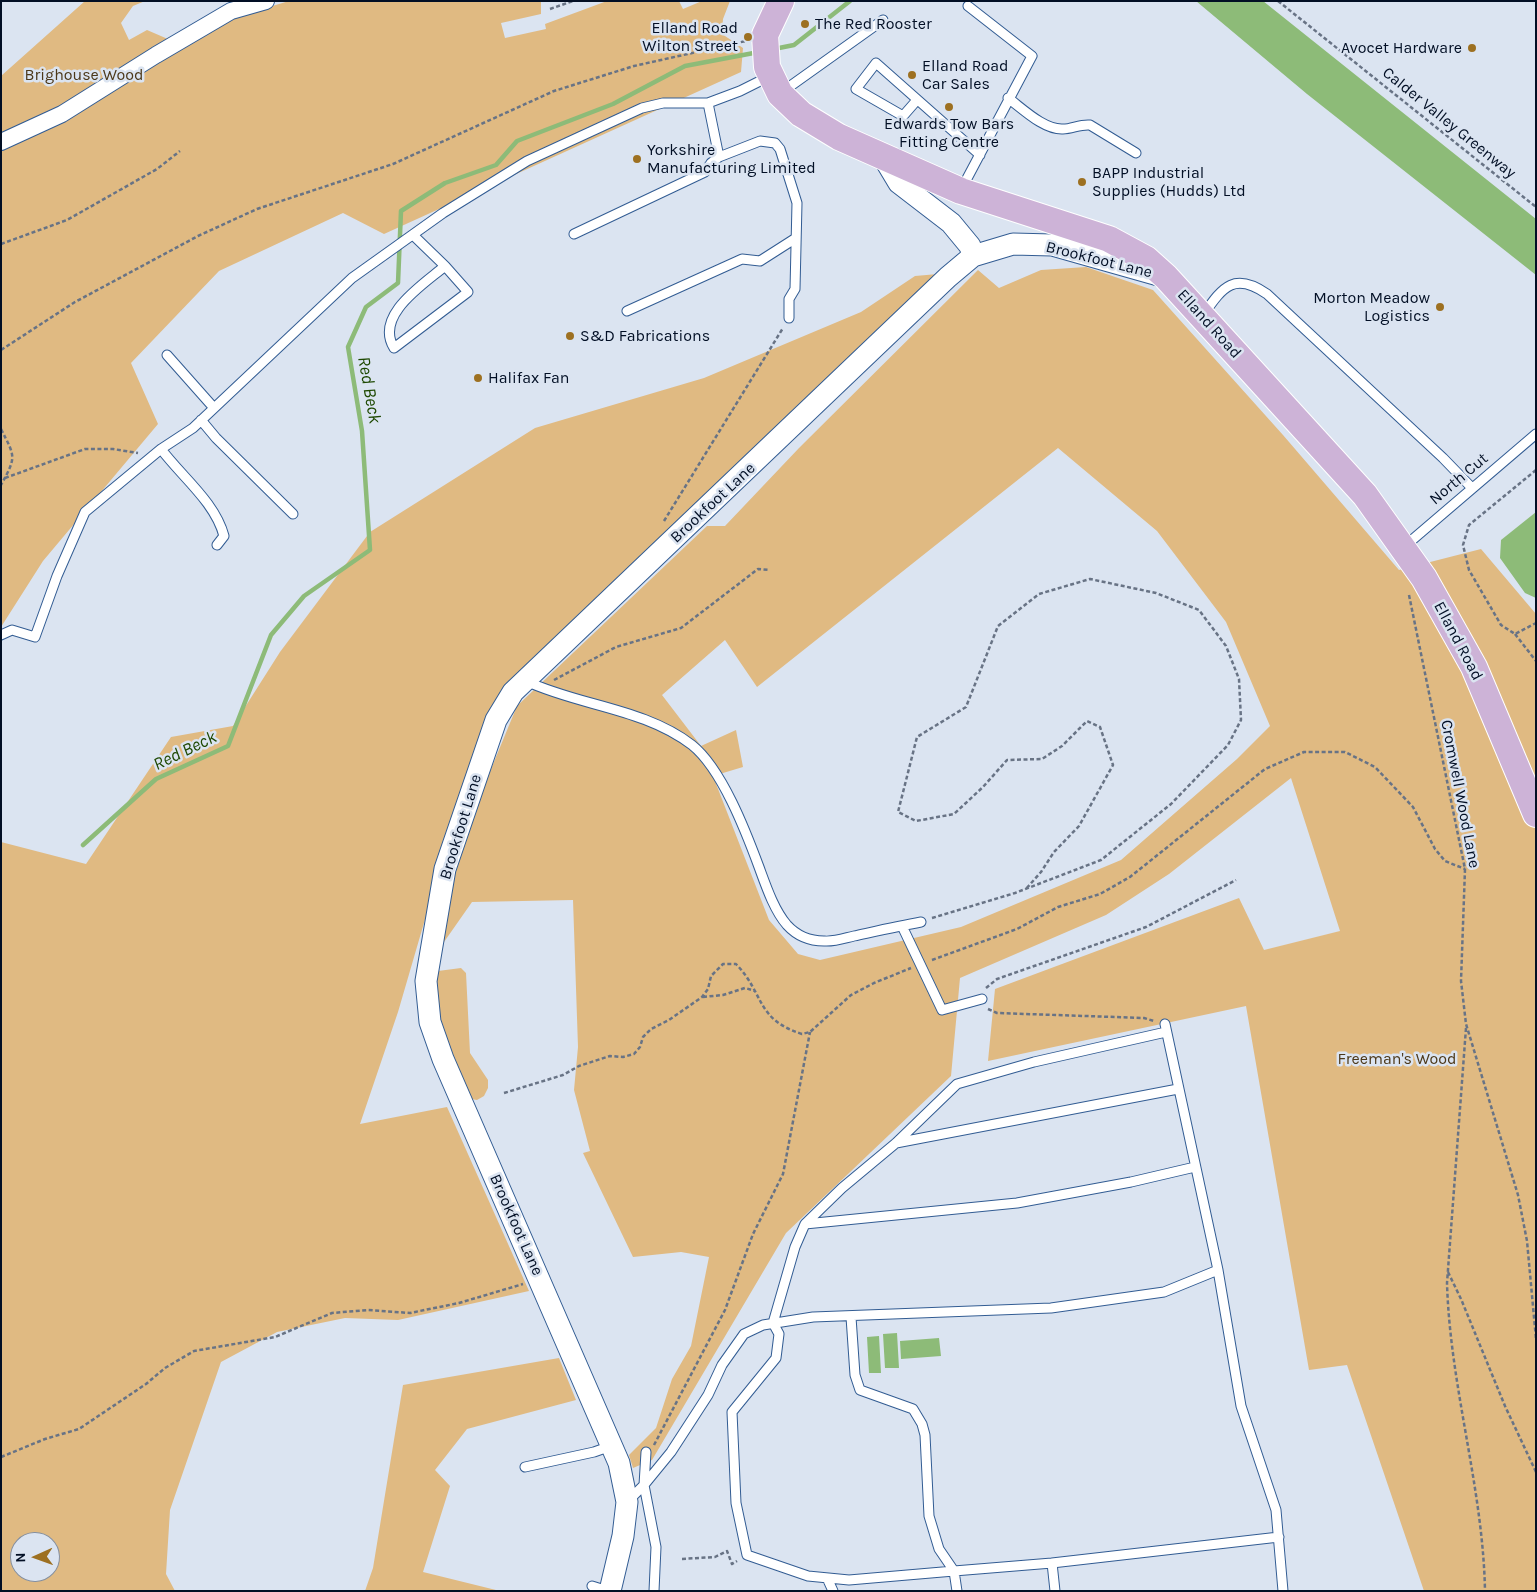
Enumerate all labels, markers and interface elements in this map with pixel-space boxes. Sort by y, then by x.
place label: The Red Rooster [815,14,932,34]
place label: Elland Road Wilton Street [642,18,738,56]
marker: The Red Rooster [799,18,811,30]
marker: Elland Road Wilton Street [742,31,754,43]
place label: Avocet Hardware [1341,38,1462,58]
marker: Avocet Hardware [1466,42,1478,54]
place label: Elland Road Car Sales [922,56,1009,94]
street label: Calder Valley Greenway [1378,63,1520,183]
park label: Brighouse Wood [25,65,143,85]
marker: Elland Road Car Sales [906,69,918,81]
marker: Edwards Tow Bars Fitting Centre [943,101,955,113]
place label: Edwards Tow Bars Fitting Centre [884,114,1014,152]
place label: Yorkshire Manufacturing Limited [647,140,816,178]
marker: Yorkshire Manufacturing Limited [631,153,643,165]
place label: BAPP Industrial Supplies (Hudds) Ltd [1092,163,1246,201]
marker: BAPP Industrial Supplies (Hudds) Ltd [1076,176,1088,188]
street label: Brookfoot Lane [1044,238,1154,282]
street label: Elland Road [1173,285,1245,363]
place label: Morton Meadow Logistics [1313,288,1430,326]
marker: Morton Meadow Logistics [1434,301,1446,313]
place label: S&D Fabrications [580,326,710,346]
marker: S&D Fabrications [564,330,576,342]
water label: Red Beck [352,355,386,425]
place label: Halifax Fan [488,368,569,388]
marker: Halifax Fan [472,372,484,384]
street label: North Cut [1426,449,1492,509]
street label: Brookfoot Lane [667,459,759,547]
street label: Elland Road [1429,598,1487,684]
street label: Cromwell Wood Lane [1436,718,1484,870]
water label: Red Beck [150,726,220,776]
street label: Brookfoot Lane [436,772,486,882]
park label: Freeman's Wood [1337,1049,1457,1069]
street label: Brookfoot Lane [485,1171,547,1279]
north arrow [10,1532,60,1582]
text: N [12,1552,29,1563]

